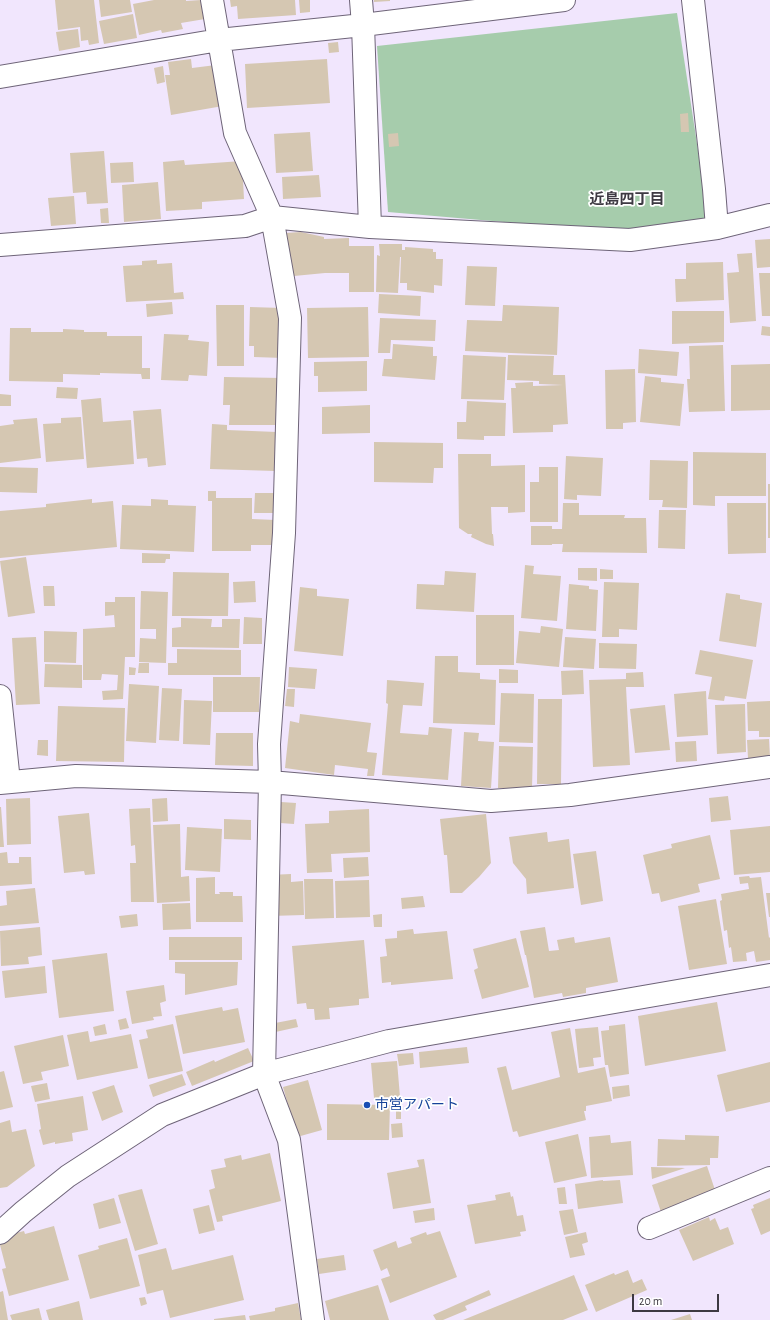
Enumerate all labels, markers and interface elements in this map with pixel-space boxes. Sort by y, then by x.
district label: 近島四丁目 [590,190,664,208]
place label: 市営アパート [375,1097,459,1113]
marker: 市営アパート [362,1100,372,1110]
scale bar [634,1286,721,1312]
text: 20 m [639,1295,662,1307]

